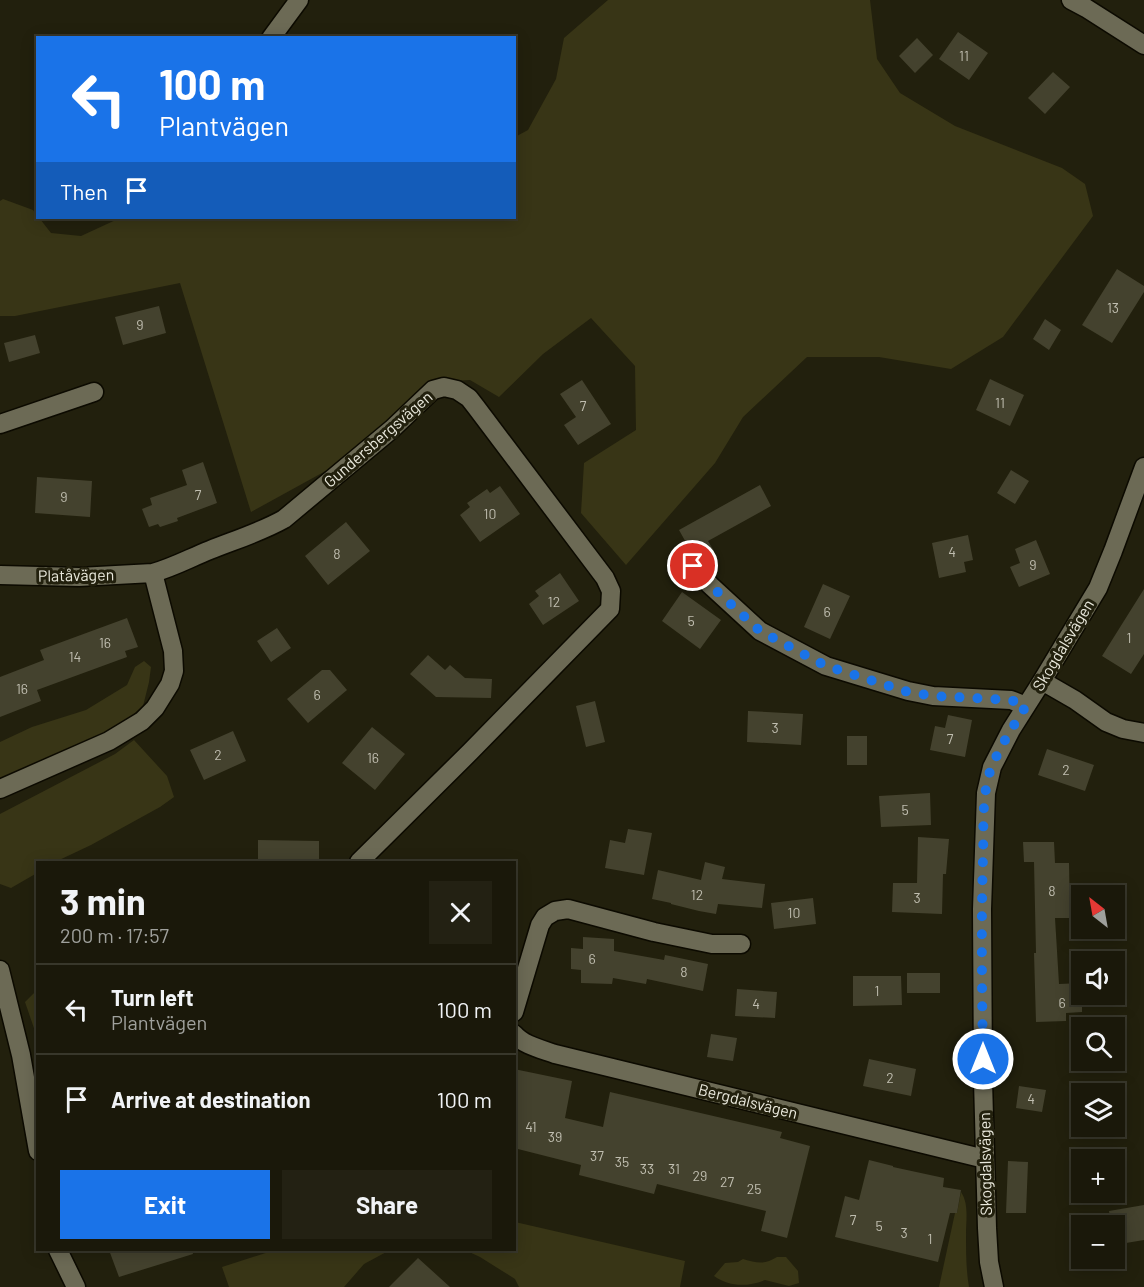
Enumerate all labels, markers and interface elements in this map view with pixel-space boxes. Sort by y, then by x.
house number: 11 [959,47,969,64]
text: 100 m [159,58,265,108]
icon: left [60,60,138,138]
text: Plantvägen [159,109,289,141]
icon: arrive [120,174,153,207]
text: Then [60,178,108,204]
house number: 13 [1107,299,1119,316]
house number: 9 [136,316,144,333]
street label: Gundersbergsvägen [320,386,436,491]
house number: 11 [995,394,1005,411]
house number: 7 [580,397,587,414]
house number: 7 [195,486,202,503]
house number: 9 [60,488,68,505]
house number: 10 [484,505,496,522]
pin [667,540,718,591]
house number: 4 [948,543,956,560]
house number: 8 [333,545,341,562]
icon: arrive [676,549,709,582]
house number: 9 [1029,556,1037,573]
street label: Platåvägen [38,564,114,585]
house number: 12 [548,593,560,610]
street label: Skogdalsvägen [1028,596,1097,694]
house number: 6 [823,603,831,620]
house number: 5 [687,612,695,629]
house number: 1 [1127,629,1131,646]
house number: 16 [99,634,111,651]
house number: 14 [69,648,81,665]
house number: 16 [16,680,28,697]
house number: 6 [313,686,321,703]
house number: 3 [771,719,779,736]
house number: 7 [947,730,954,747]
house number: 2 [214,746,222,763]
house number: 16 [367,749,379,766]
house number: 2 [1062,761,1070,778]
house number: 5 [901,801,909,818]
text: 3 min [60,879,146,922]
button: close [429,881,492,944]
house number: 8 [1048,882,1056,899]
north arrow [1071,885,1125,939]
map controls [1071,885,1125,1269]
house number: 12 [691,886,703,903]
house number: 3 [913,889,921,906]
house number: 10 [788,904,800,921]
text: 200 m · 17:57 [60,923,169,947]
house number: 6 [588,950,596,967]
button: sound [1071,951,1125,1005]
house number: 8 [680,963,688,980]
house number: 1 [875,982,879,999]
text: Turn left [111,984,194,1010]
icon: left [60,993,93,1026]
house number: 6 [1058,994,1066,1011]
house number: 4 [752,995,760,1012]
text: 100 m [437,996,492,1022]
text: Plantvägen [111,1010,207,1034]
button: search [1071,1017,1125,1071]
position arrow [951,1027,1015,1091]
house number: 2 [886,1069,894,1086]
street label: Bergdalsvägen [696,1079,800,1122]
icon: arrive [60,1083,93,1116]
button: layers [1071,1083,1125,1137]
text: Arrive at destination [111,1086,310,1112]
text: 100 m [437,1086,492,1112]
house number: 4 [1027,1090,1035,1107]
street label: Skogdalsvägen [974,1112,995,1216]
house number: 41 [525,1118,537,1135]
house number: 39 [548,1128,562,1145]
house number: 37 [590,1147,604,1164]
button: + [1071,1149,1125,1203]
house number: 35 [615,1153,629,1170]
house number: 33 [640,1160,654,1177]
house number: 31 [668,1160,680,1177]
house number: 29 [693,1167,707,1184]
button: Exit [60,1170,270,1239]
button: Share [282,1170,492,1239]
house number: 27 [720,1173,734,1190]
house number: 25 [747,1180,761,1197]
house number: 7 [850,1211,857,1228]
button: − [1071,1215,1125,1269]
house number: 5 [875,1217,883,1234]
house number: 3 [900,1224,908,1241]
house number: 1 [928,1230,932,1247]

